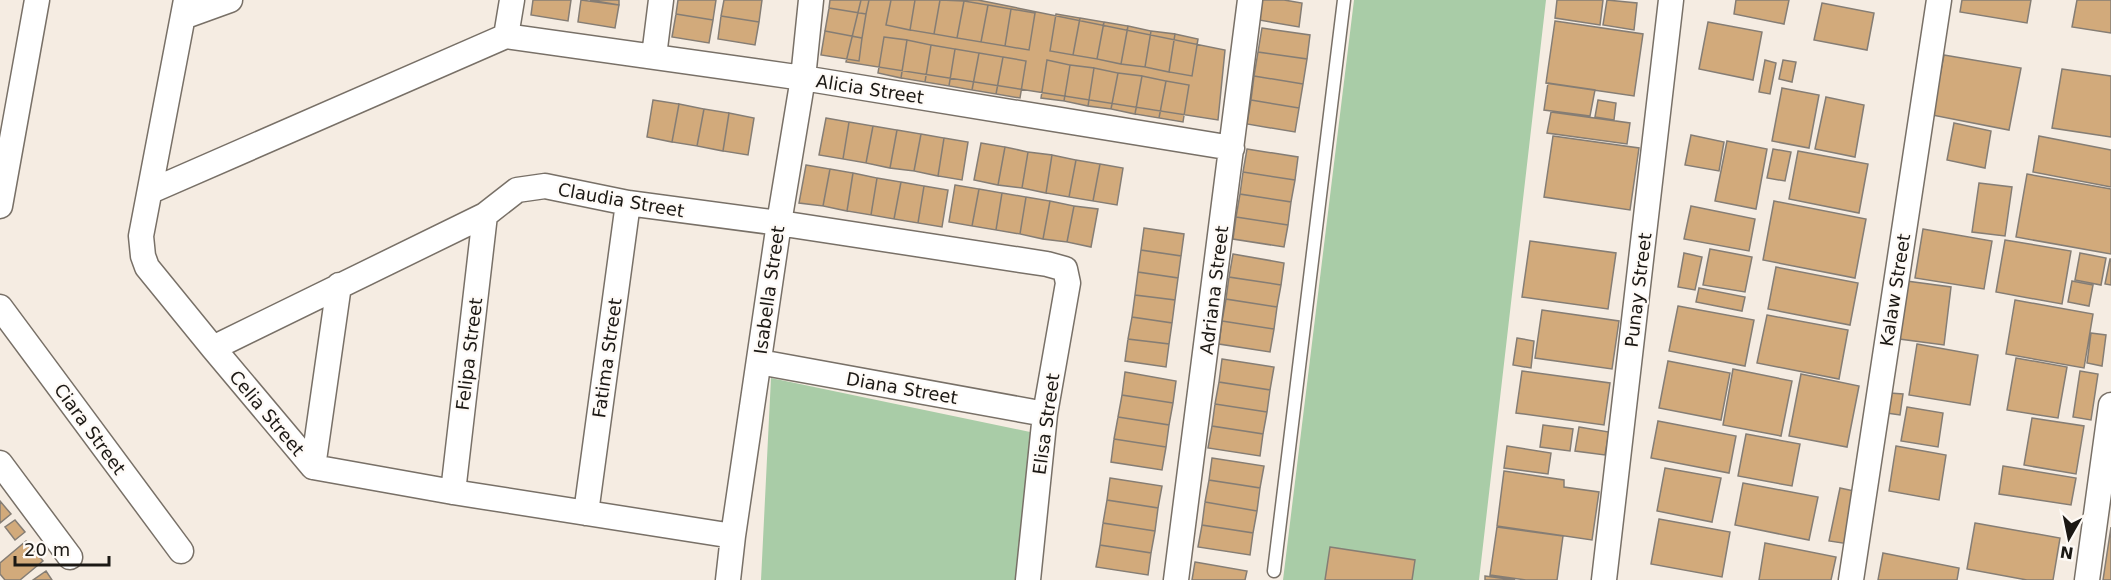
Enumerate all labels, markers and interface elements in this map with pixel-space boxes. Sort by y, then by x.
street label: Alicia Street [815,70,925,108]
street label: Claudia Street [556,179,686,221]
street label: Isabella Street [750,224,788,356]
street label: Adriana Street [1196,224,1232,356]
street label: Punay Street [1621,231,1655,349]
street label: Kalaw Street [1876,232,1914,348]
street label: Felipa Street [452,296,486,412]
street label: Fatima Street [588,297,626,419]
street label: Celia Street [225,366,309,460]
street label: Diana Street [845,368,959,408]
street label: Elisa Street [1028,372,1064,476]
street label: Ciara Street [50,379,130,479]
north arrow [2039,508,2099,568]
scale bar [15,529,110,567]
text: 20 m [24,539,70,560]
text: N [2059,542,2075,563]

